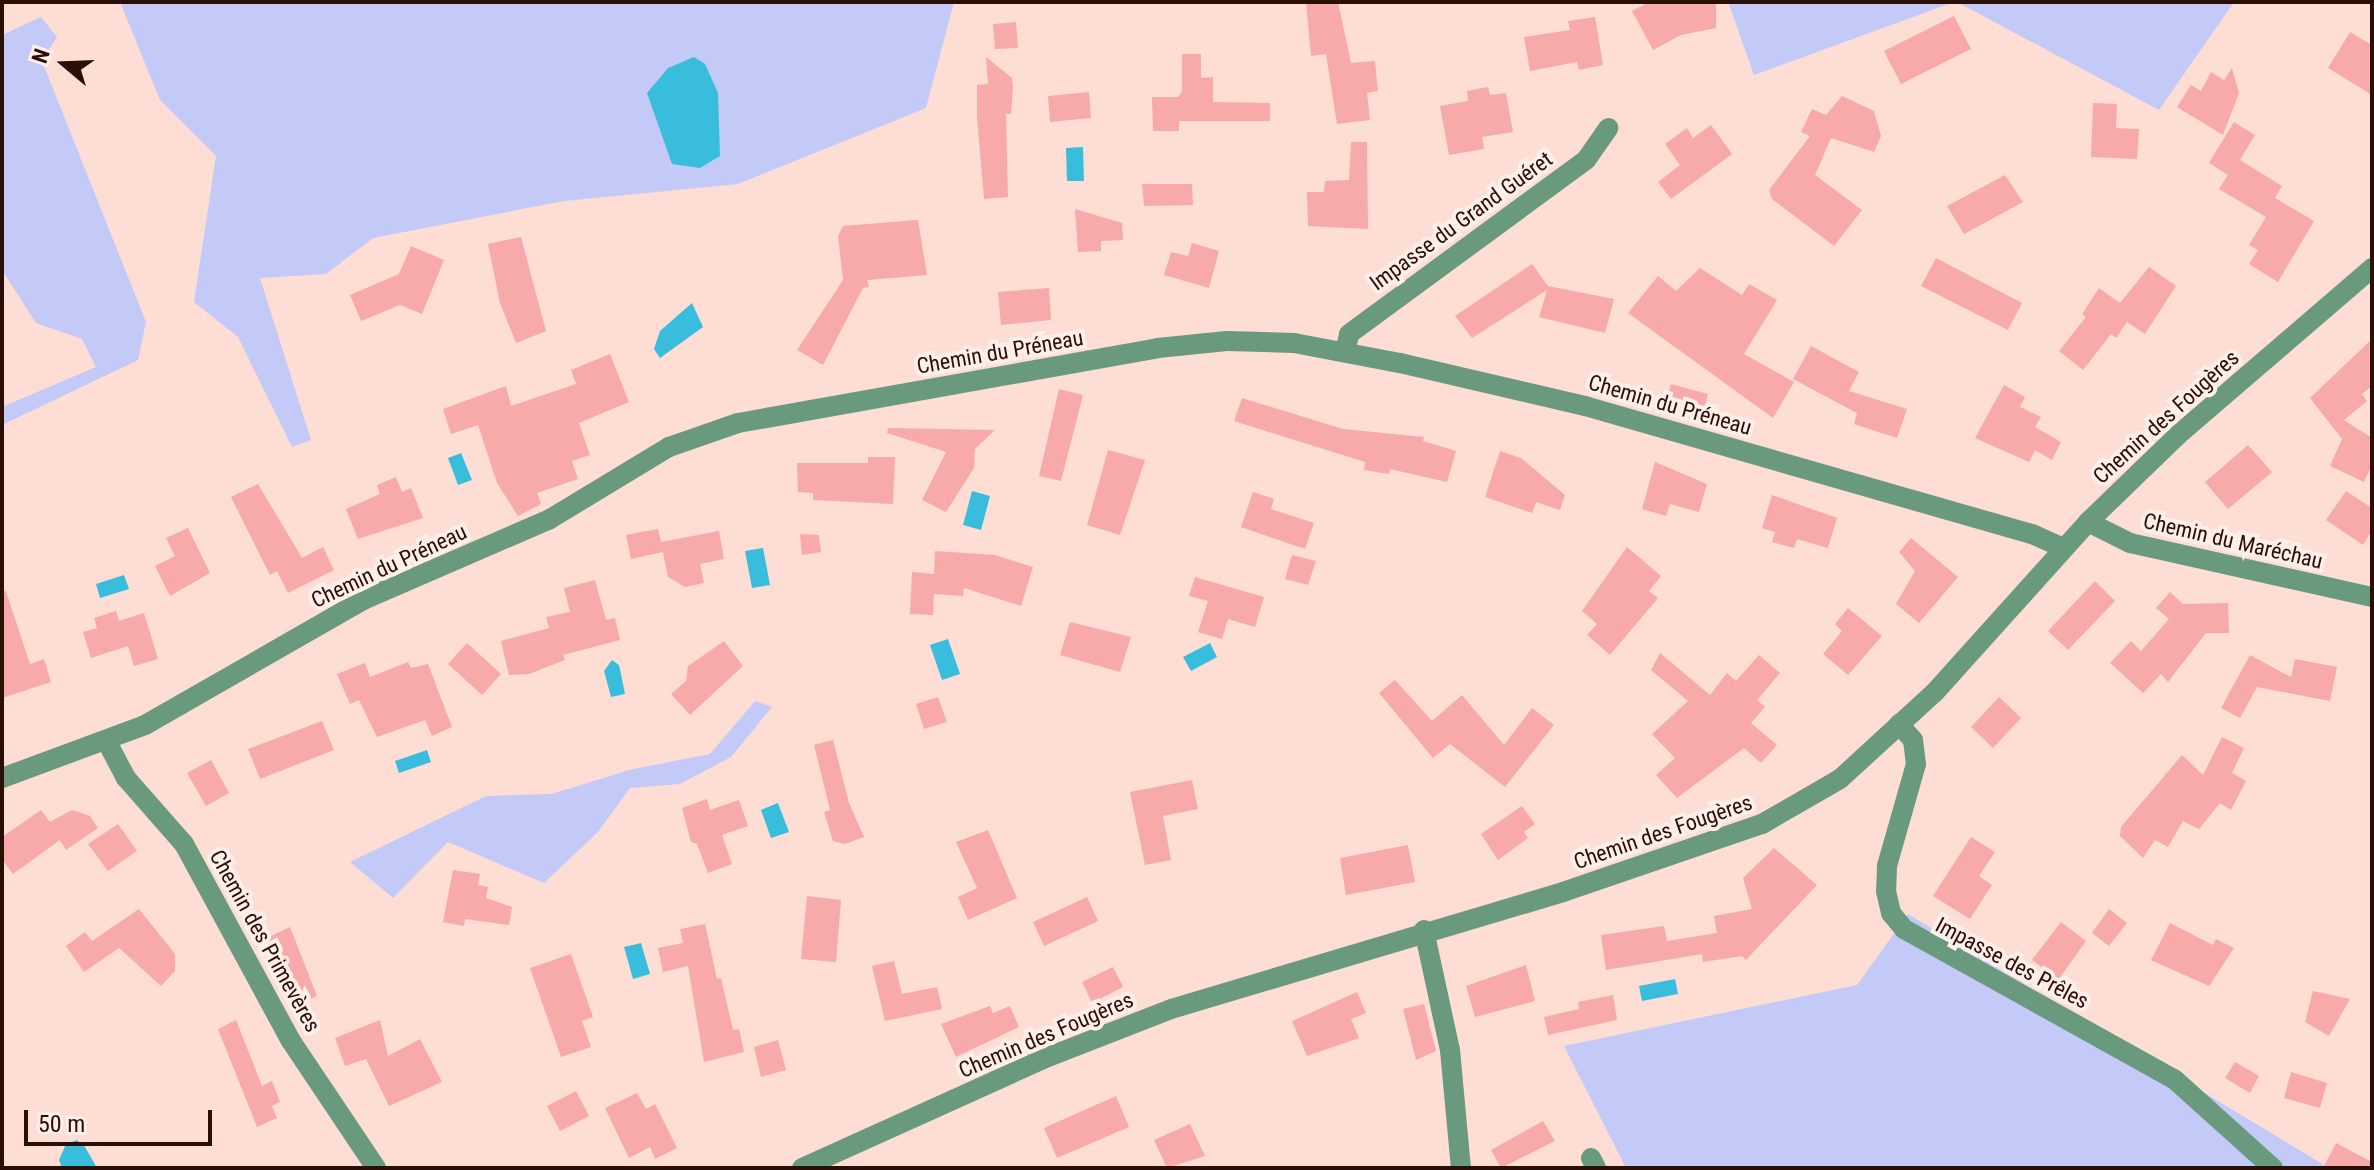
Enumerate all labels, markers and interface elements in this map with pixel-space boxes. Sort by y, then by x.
north arrow [24,24,104,104]
text: N [27,46,55,66]
street label: Impasse du Grand Guéret [1365,146,1557,296]
street label: Chemin du Préneau [915,324,1085,380]
street label: Chemin des Fougères [2088,345,2244,489]
street label: Chemin du Préneau [1585,369,1755,441]
street label: Chemin du Maréchau [2141,508,2325,574]
street label: Chemin du Préneau [307,518,471,614]
street label: Chemin des Fougères [1570,789,1756,875]
street label: Chemin des Primevères [204,845,326,1037]
street label: Impasse des Prêles [1931,912,2093,1014]
street label: Chemin des Fougères [955,986,1137,1084]
scale bar [28,1094,216,1144]
text: 50 m [38,1110,85,1138]

